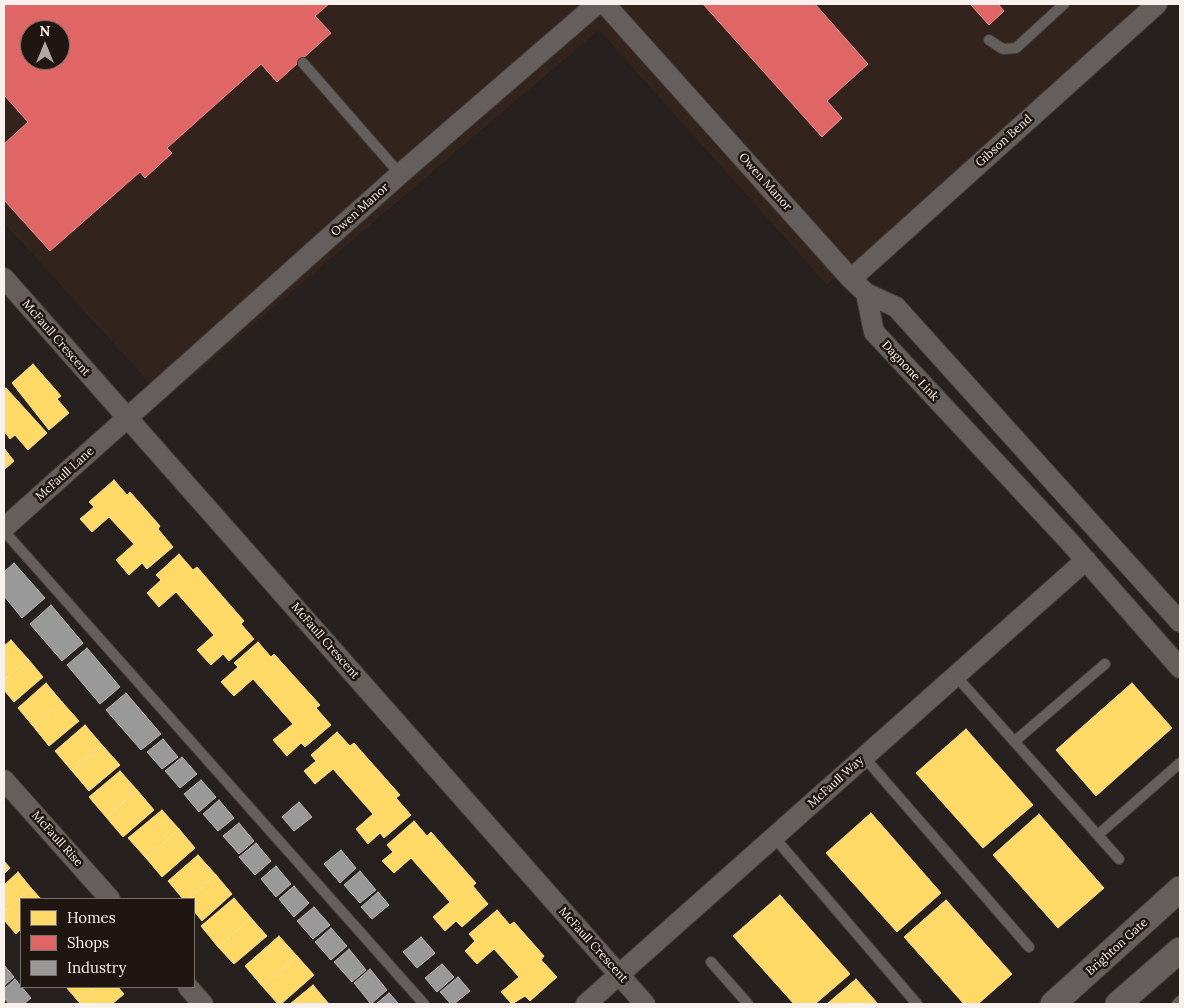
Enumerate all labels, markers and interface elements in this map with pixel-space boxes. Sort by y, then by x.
north arrow [20,20,70,70]
text: N [40,22,50,40]
street label: Gibson Bend [973,112,1035,170]
street label: Owen Manor [735,150,795,214]
street label: Owen Manor [328,180,392,240]
street label: McFaull Crescent [19,297,93,379]
street label: Dagnone Link [878,338,942,404]
street label: McFaull Lane [33,444,97,504]
street label: McFaull Crescent [288,600,362,682]
street label: McFaull Way [805,753,867,811]
street label: McFaull Rise [29,808,85,870]
legend [20,898,195,988]
street label: McFaull Crescent [555,904,631,986]
text: Homes [67,908,116,927]
street label: Brighton Gate [1083,915,1151,979]
text: Shops [67,933,109,952]
text: Industry [67,958,126,977]

